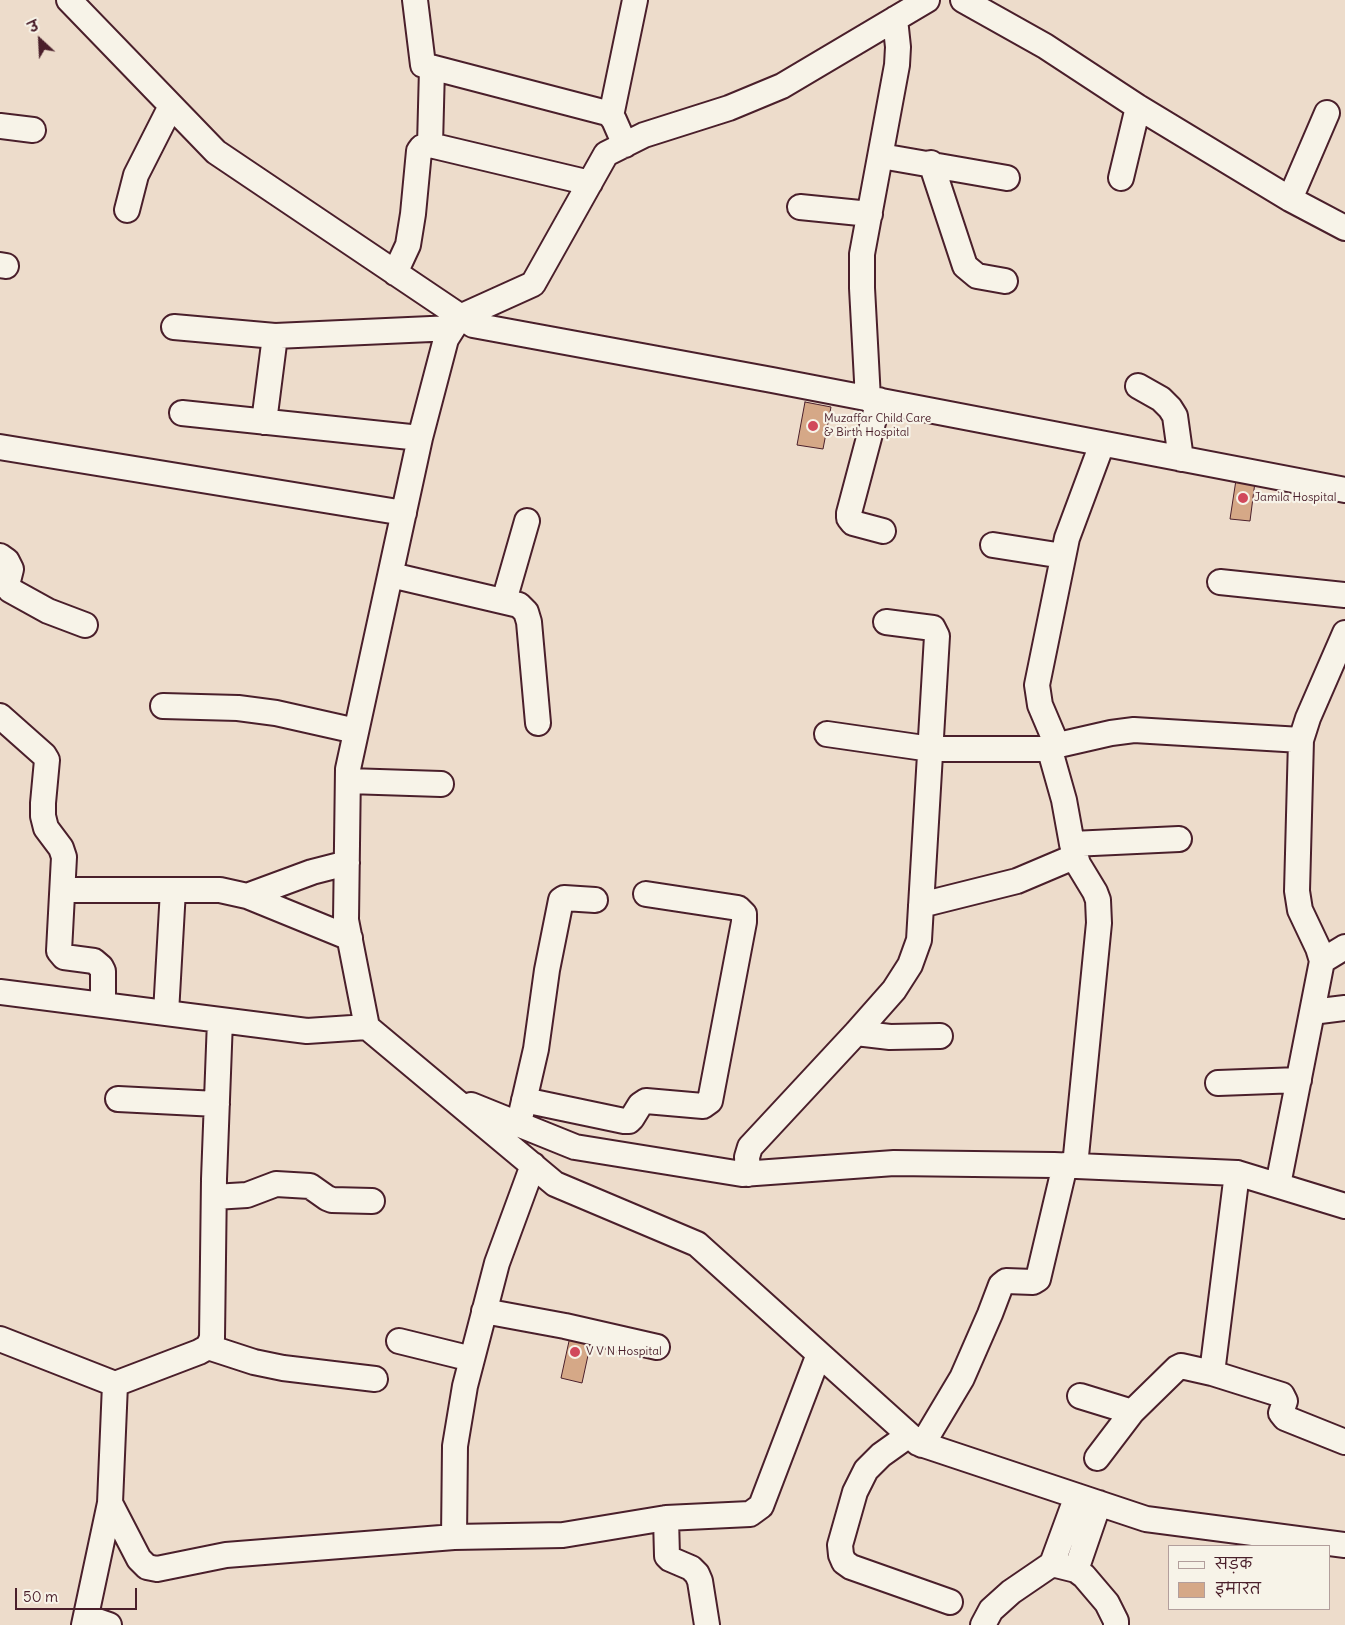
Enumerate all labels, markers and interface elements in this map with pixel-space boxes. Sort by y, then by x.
north arrow [15,15,65,65]
text: उ [26,16,42,37]
place label: Muzaffar Child Care & Birth Hospital [824,412,931,440]
marker: Muzaffar Child Care & Birth Hospital [806,419,820,433]
marker: Jamila Hospital [1236,491,1250,505]
place label: Jamila Hospital [1254,491,1336,505]
marker: V V N Hospital [568,1345,582,1359]
place label: V V N Hospital [586,1345,662,1359]
legend [1168,1545,1330,1610]
text: सड़क [1215,1554,1252,1573]
scale bar [18,1578,140,1610]
text: इमारत [1215,1579,1261,1598]
text: 50 m [23,1587,58,1606]

